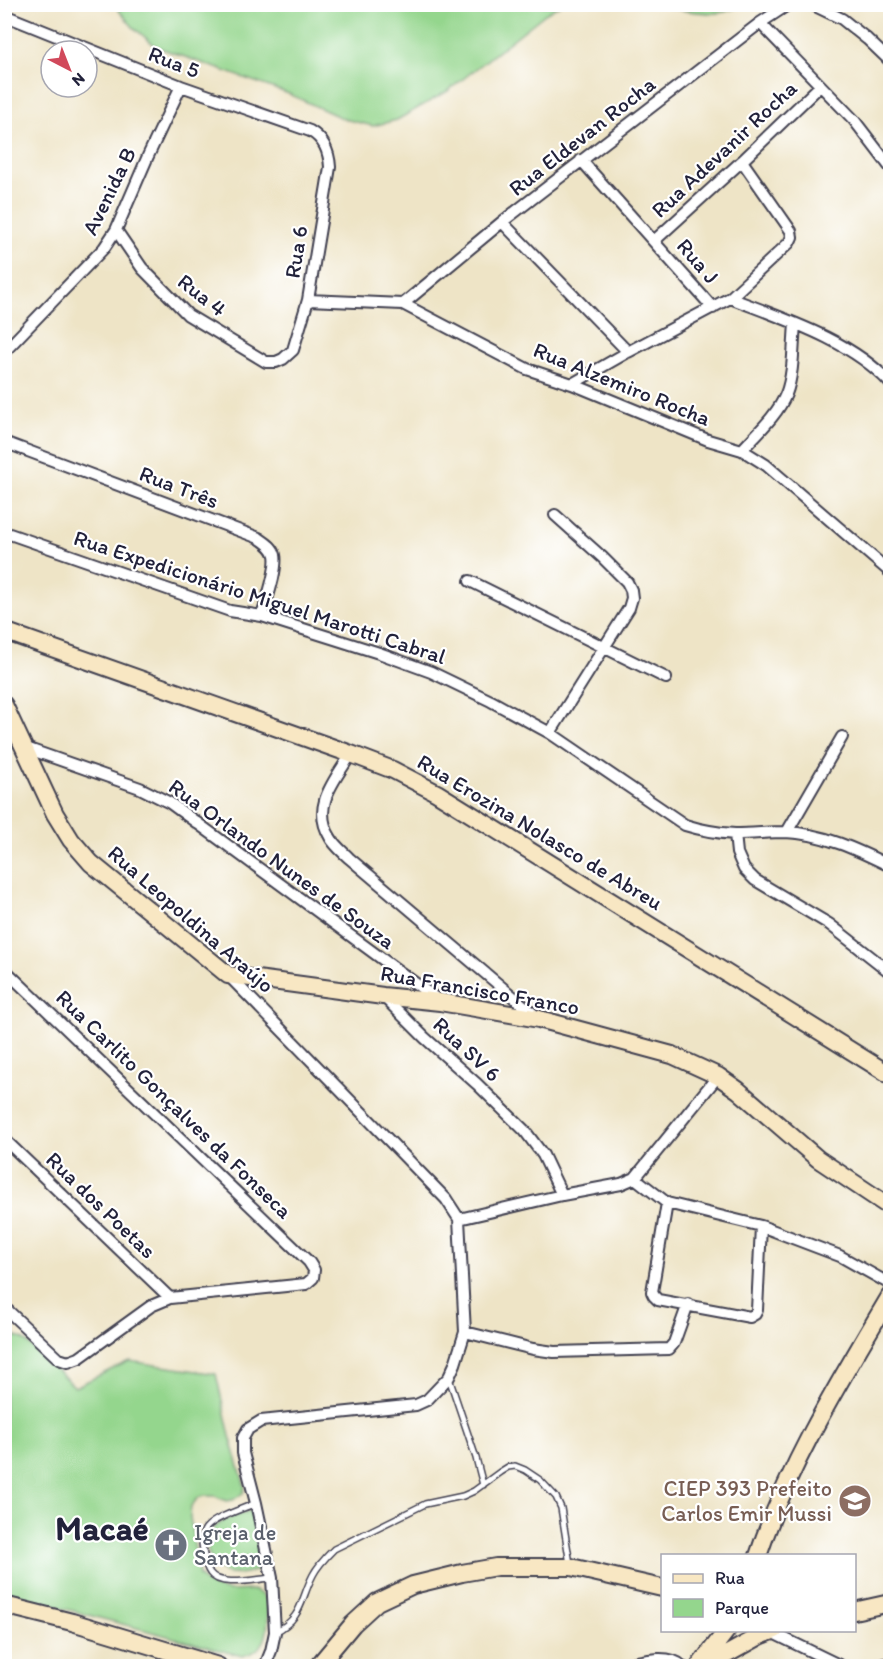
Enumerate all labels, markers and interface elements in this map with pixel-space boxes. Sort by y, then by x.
north arrow [39,39,99,99]
street label: Rua 5 [145,40,203,84]
text: N [68,69,89,90]
street label: Rua Eldevan Rocha [503,70,661,202]
street label: Rua Adevanir Rocha [646,74,803,223]
street label: Avenida B [76,143,142,239]
street label: Rua 6 [279,224,313,280]
street label: Rua J [671,233,725,289]
street label: Rua 4 [172,268,232,322]
street label: Rua Alzemiro Rocha [529,336,715,432]
street label: Rua Três [136,460,222,514]
street label: Rua Expedicionário Miguel Marotti Cabral [71,524,449,670]
street label: Rua Erozina Nolasco de Abreu [412,748,668,916]
street label: Rua Orlando Nunes de Souza [164,773,401,956]
street label: Rua Leopoldina Araújo [102,839,280,999]
street label: Rua Francisco Franco [378,959,582,1021]
street label: Rua Carlito Gonçalves da Fonseca [50,984,298,1225]
street label: Rua SV 6 [427,1011,507,1087]
street label: Rua dos Poetas [40,1146,162,1264]
place label: CIEP 393 Prefeito Carlos Emir Mussi [661,1475,832,1527]
school or university icon: CIEP 393 Prefeito Carlos Emir Mussi [837,1483,873,1519]
district label: Macaé [55,1508,149,1549]
place label: Igreja de Santana [194,1519,276,1571]
church icon: Igreja de Santana [153,1527,189,1563]
legend [661,1554,856,1632]
text: Rua [715,1567,745,1589]
text: Parque [715,1597,769,1619]

